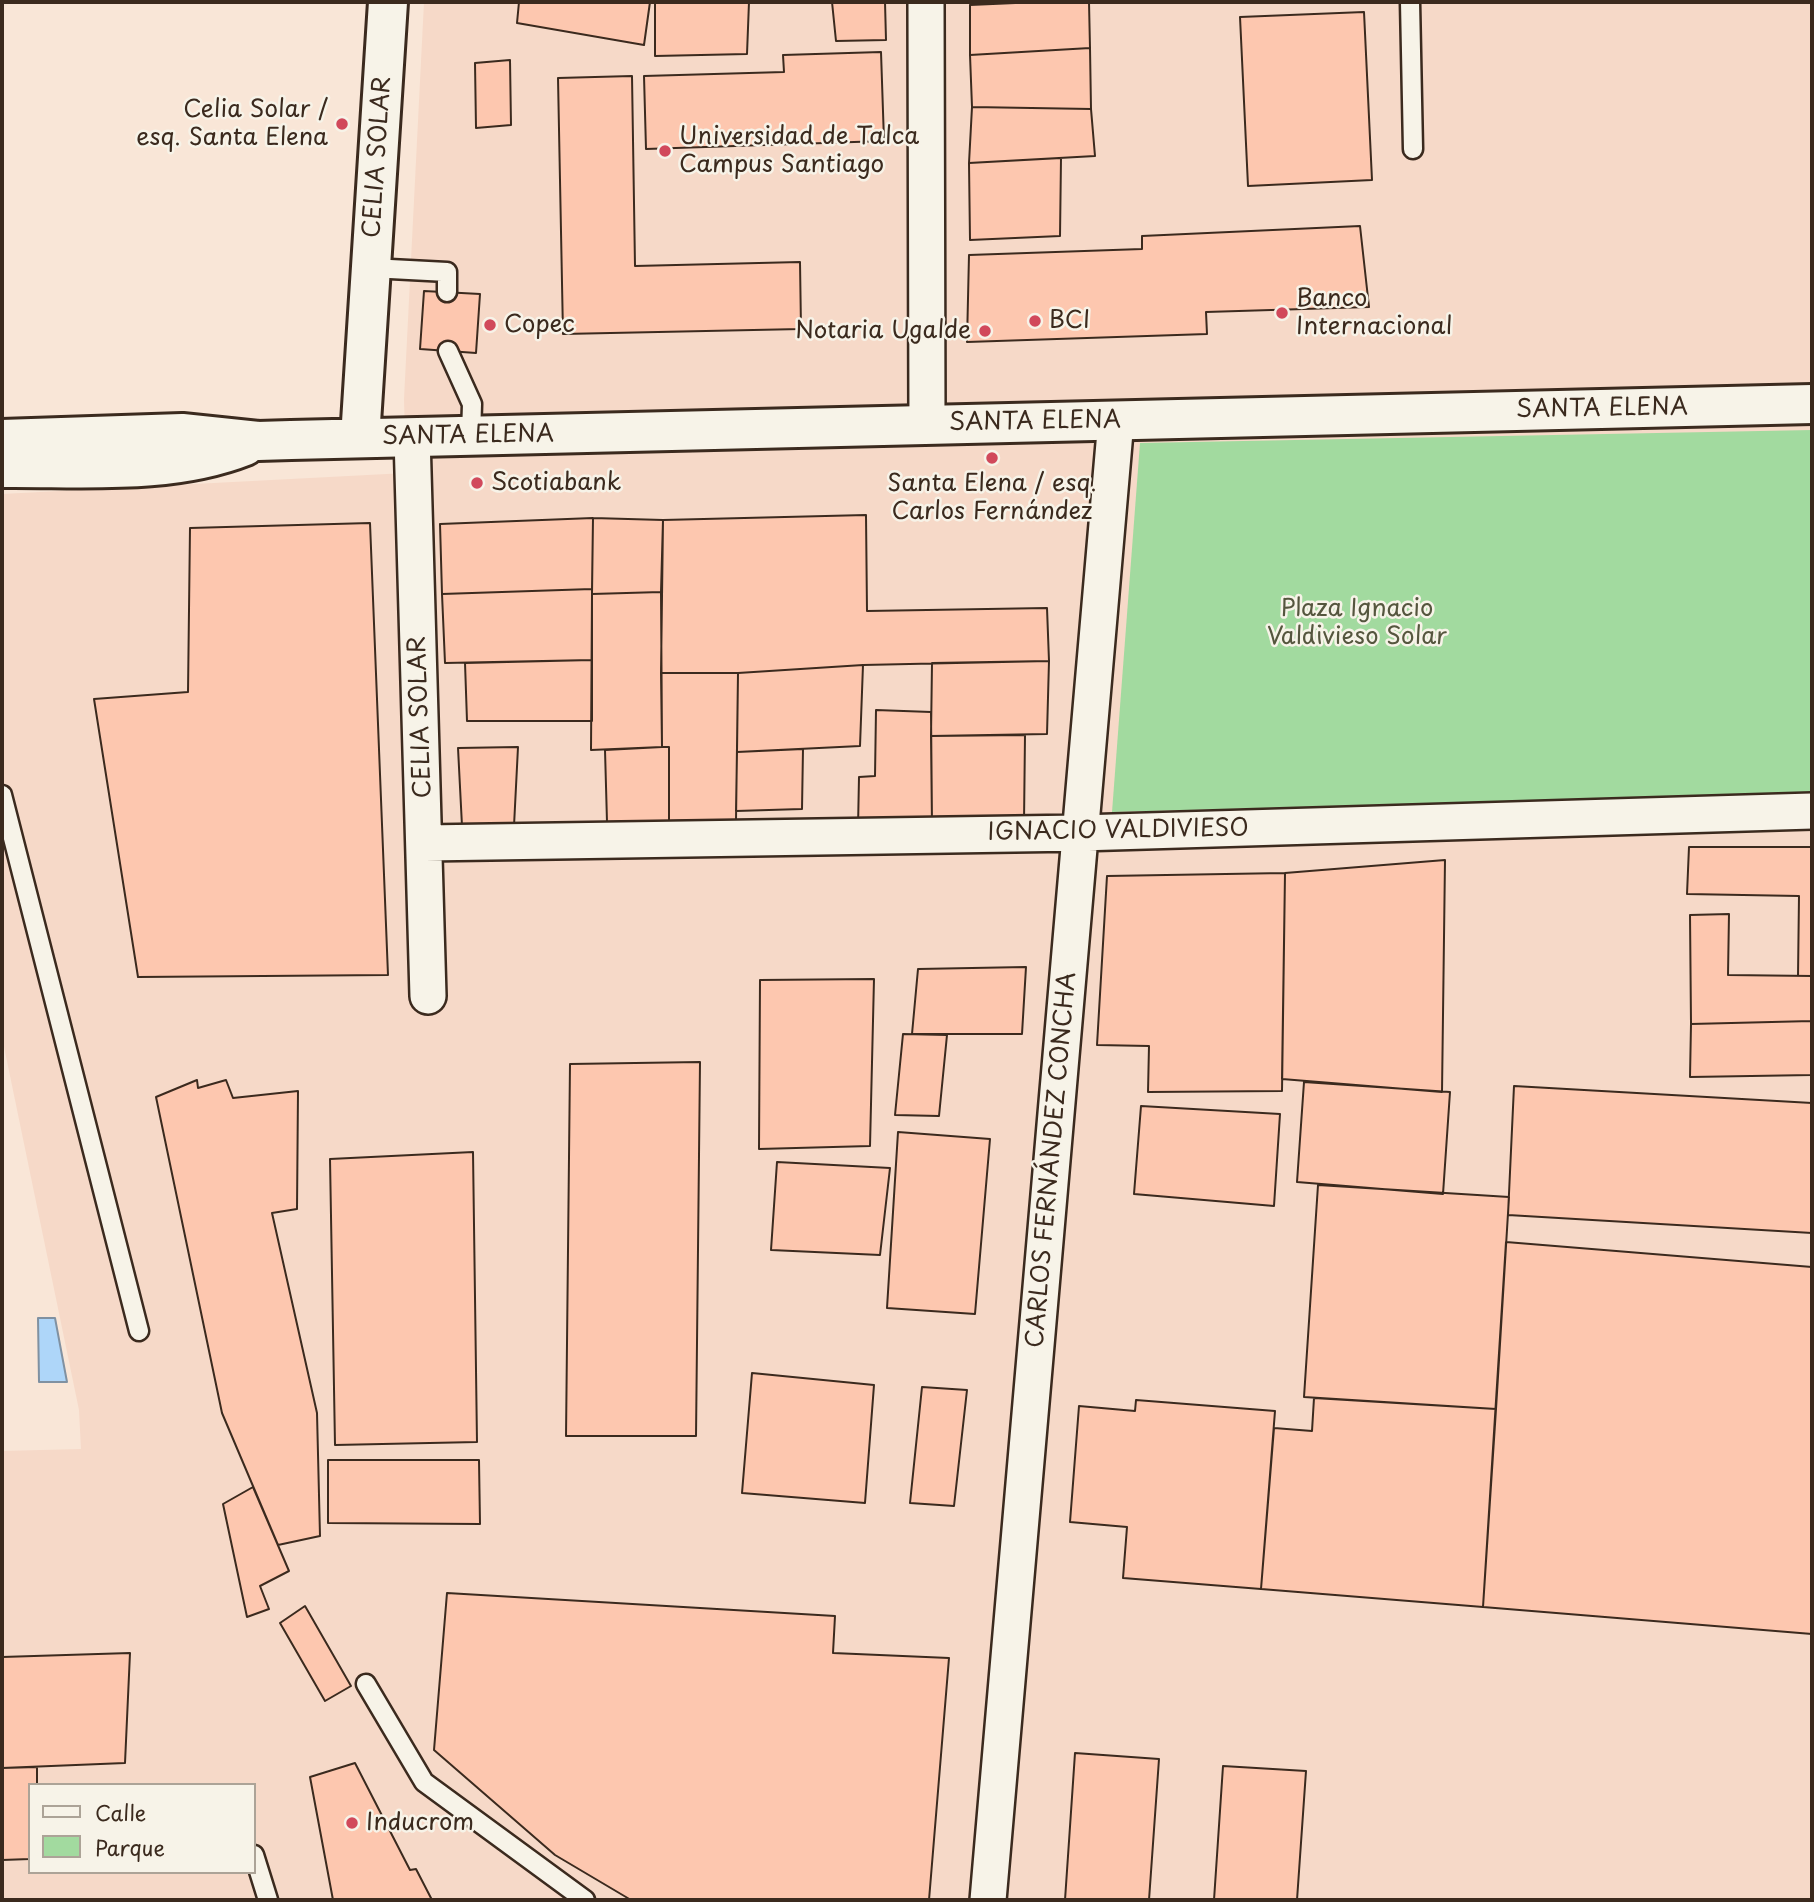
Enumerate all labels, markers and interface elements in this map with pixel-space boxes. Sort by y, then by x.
street label: CELIA SOLAR [358,75,398,239]
place label: Celia Solar / esq. Santa Elena [136,96,328,152]
marker: Celia Solar / esq. Santa Elena [334,116,350,132]
place label: Universidad de Talca Campus Santiago [679,123,919,179]
marker: Universidad de Talca Campus Santiago [657,143,673,159]
place label: Banco Internacional [1296,285,1452,341]
marker: Banco Internacional [1274,305,1290,321]
place label: BCI [1049,307,1090,335]
place label: Copec [504,311,575,339]
marker: BCI [1027,313,1043,329]
marker: Copec [482,317,498,333]
place label: Notaria Ugalde [795,317,971,345]
marker: Notaria Ugalde [977,323,993,339]
street label: SANTA ELENA [1516,393,1688,425]
street label: SANTA ELENA [949,406,1121,438]
street label: SANTA ELENA [382,420,554,452]
marker: Santa Elena / esq. Carlos Fernández [984,450,1000,466]
place label: Scotiabank [491,469,621,497]
place label: Santa Elena / esq. Carlos Fernández [887,470,1097,526]
marker: Scotiabank [469,475,485,491]
park label: Plaza Ignacio Valdivieso Solar [1267,595,1447,651]
street label: CELIA SOLAR [404,635,438,799]
street label: IGNACIO VALDIVIESO [987,814,1249,848]
street label: CARLOS FERNÁNDEZ CONCHA [1021,971,1083,1349]
legend [28,1783,256,1874]
text: Calle [95,1796,146,1828]
place label: Inducrom [366,1809,474,1837]
marker: Inducrom [344,1815,360,1831]
text: Parque [95,1831,165,1863]

